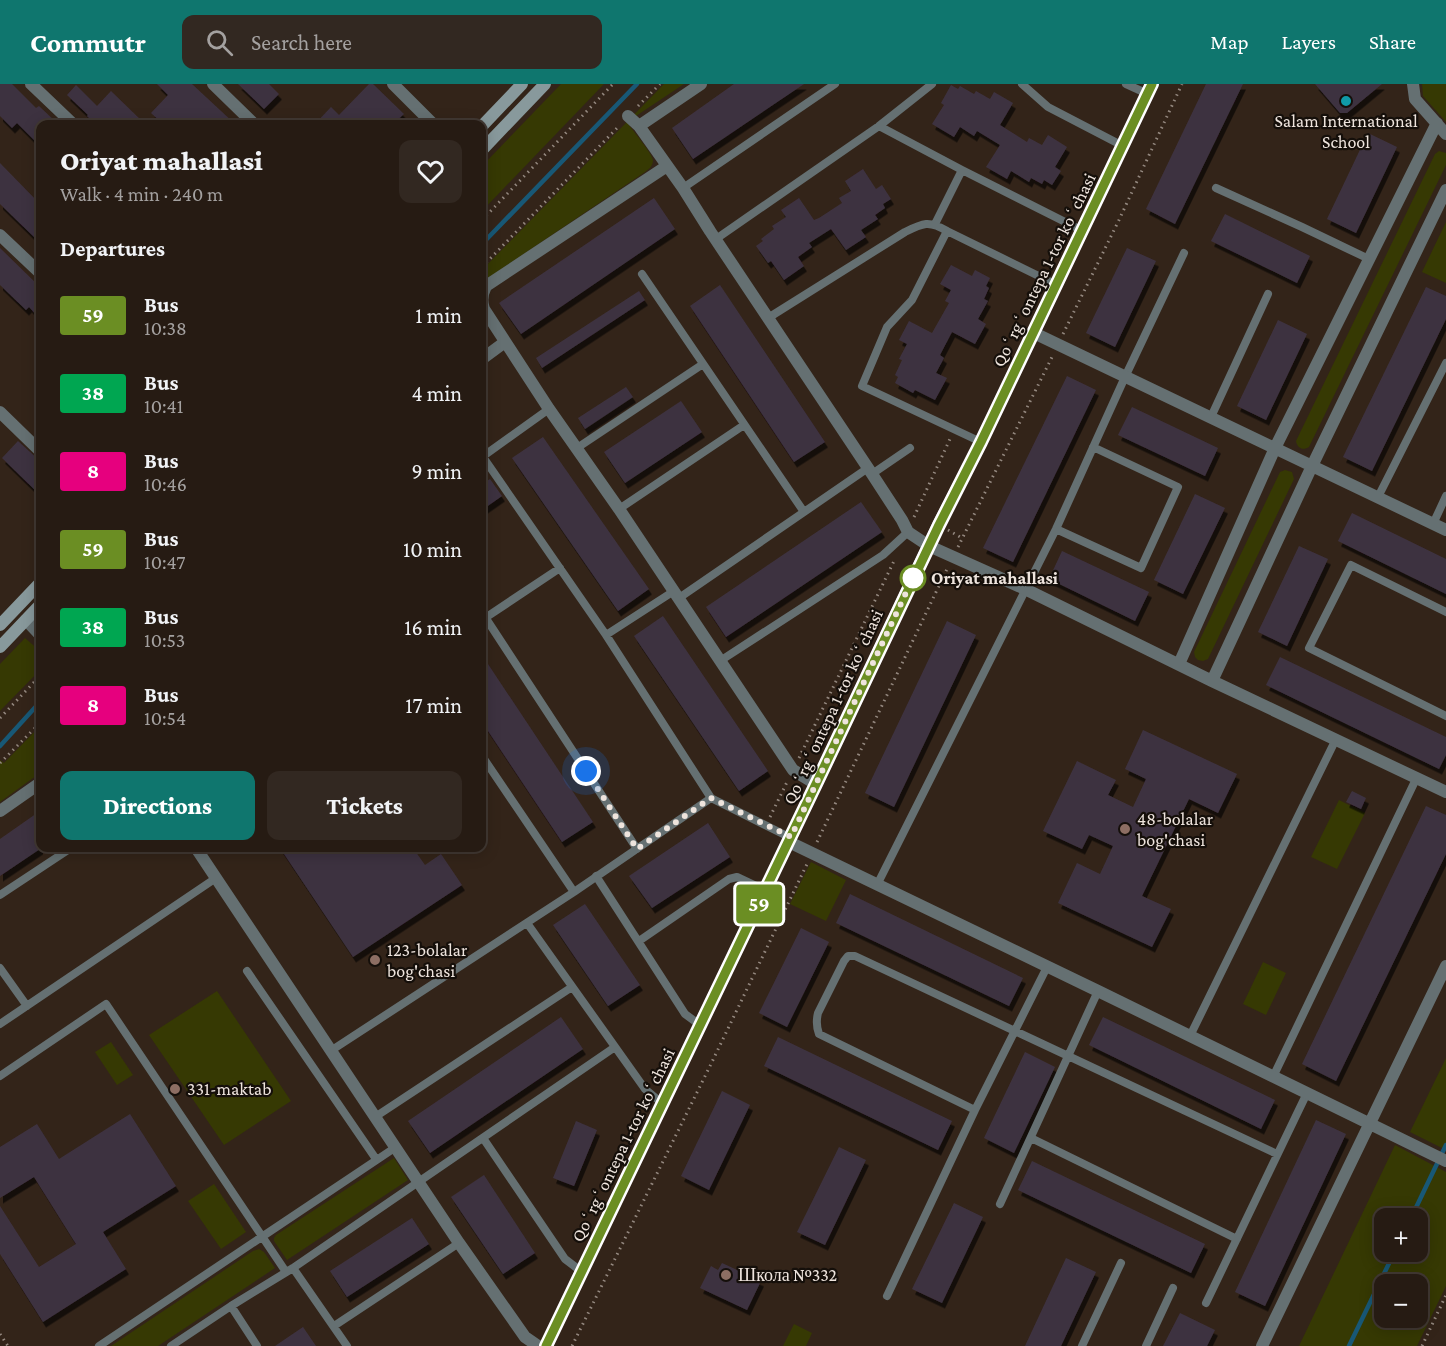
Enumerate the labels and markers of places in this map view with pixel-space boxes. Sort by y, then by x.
marker: Salam International School [1339,94,1353,108]
place label: Salam International School [1274,111,1418,152]
marker: Oriyat mahallasi [900,565,926,591]
place label: Oriyat mahallasi [931,568,1059,588]
place label: 48-bolalar bog'chasi [1137,809,1214,850]
marker: 48-bolalar bog'chasi [1118,822,1132,836]
place label: 123-bolalar bog'chasi [387,940,468,981]
marker: 123-bolalar bog'chasi [368,953,382,967]
place label: 331-maktab [187,1079,271,1099]
marker: 331-maktab [168,1082,182,1096]
place label: Школа №332 [738,1265,837,1285]
marker: Школа №332 [719,1268,733,1282]

